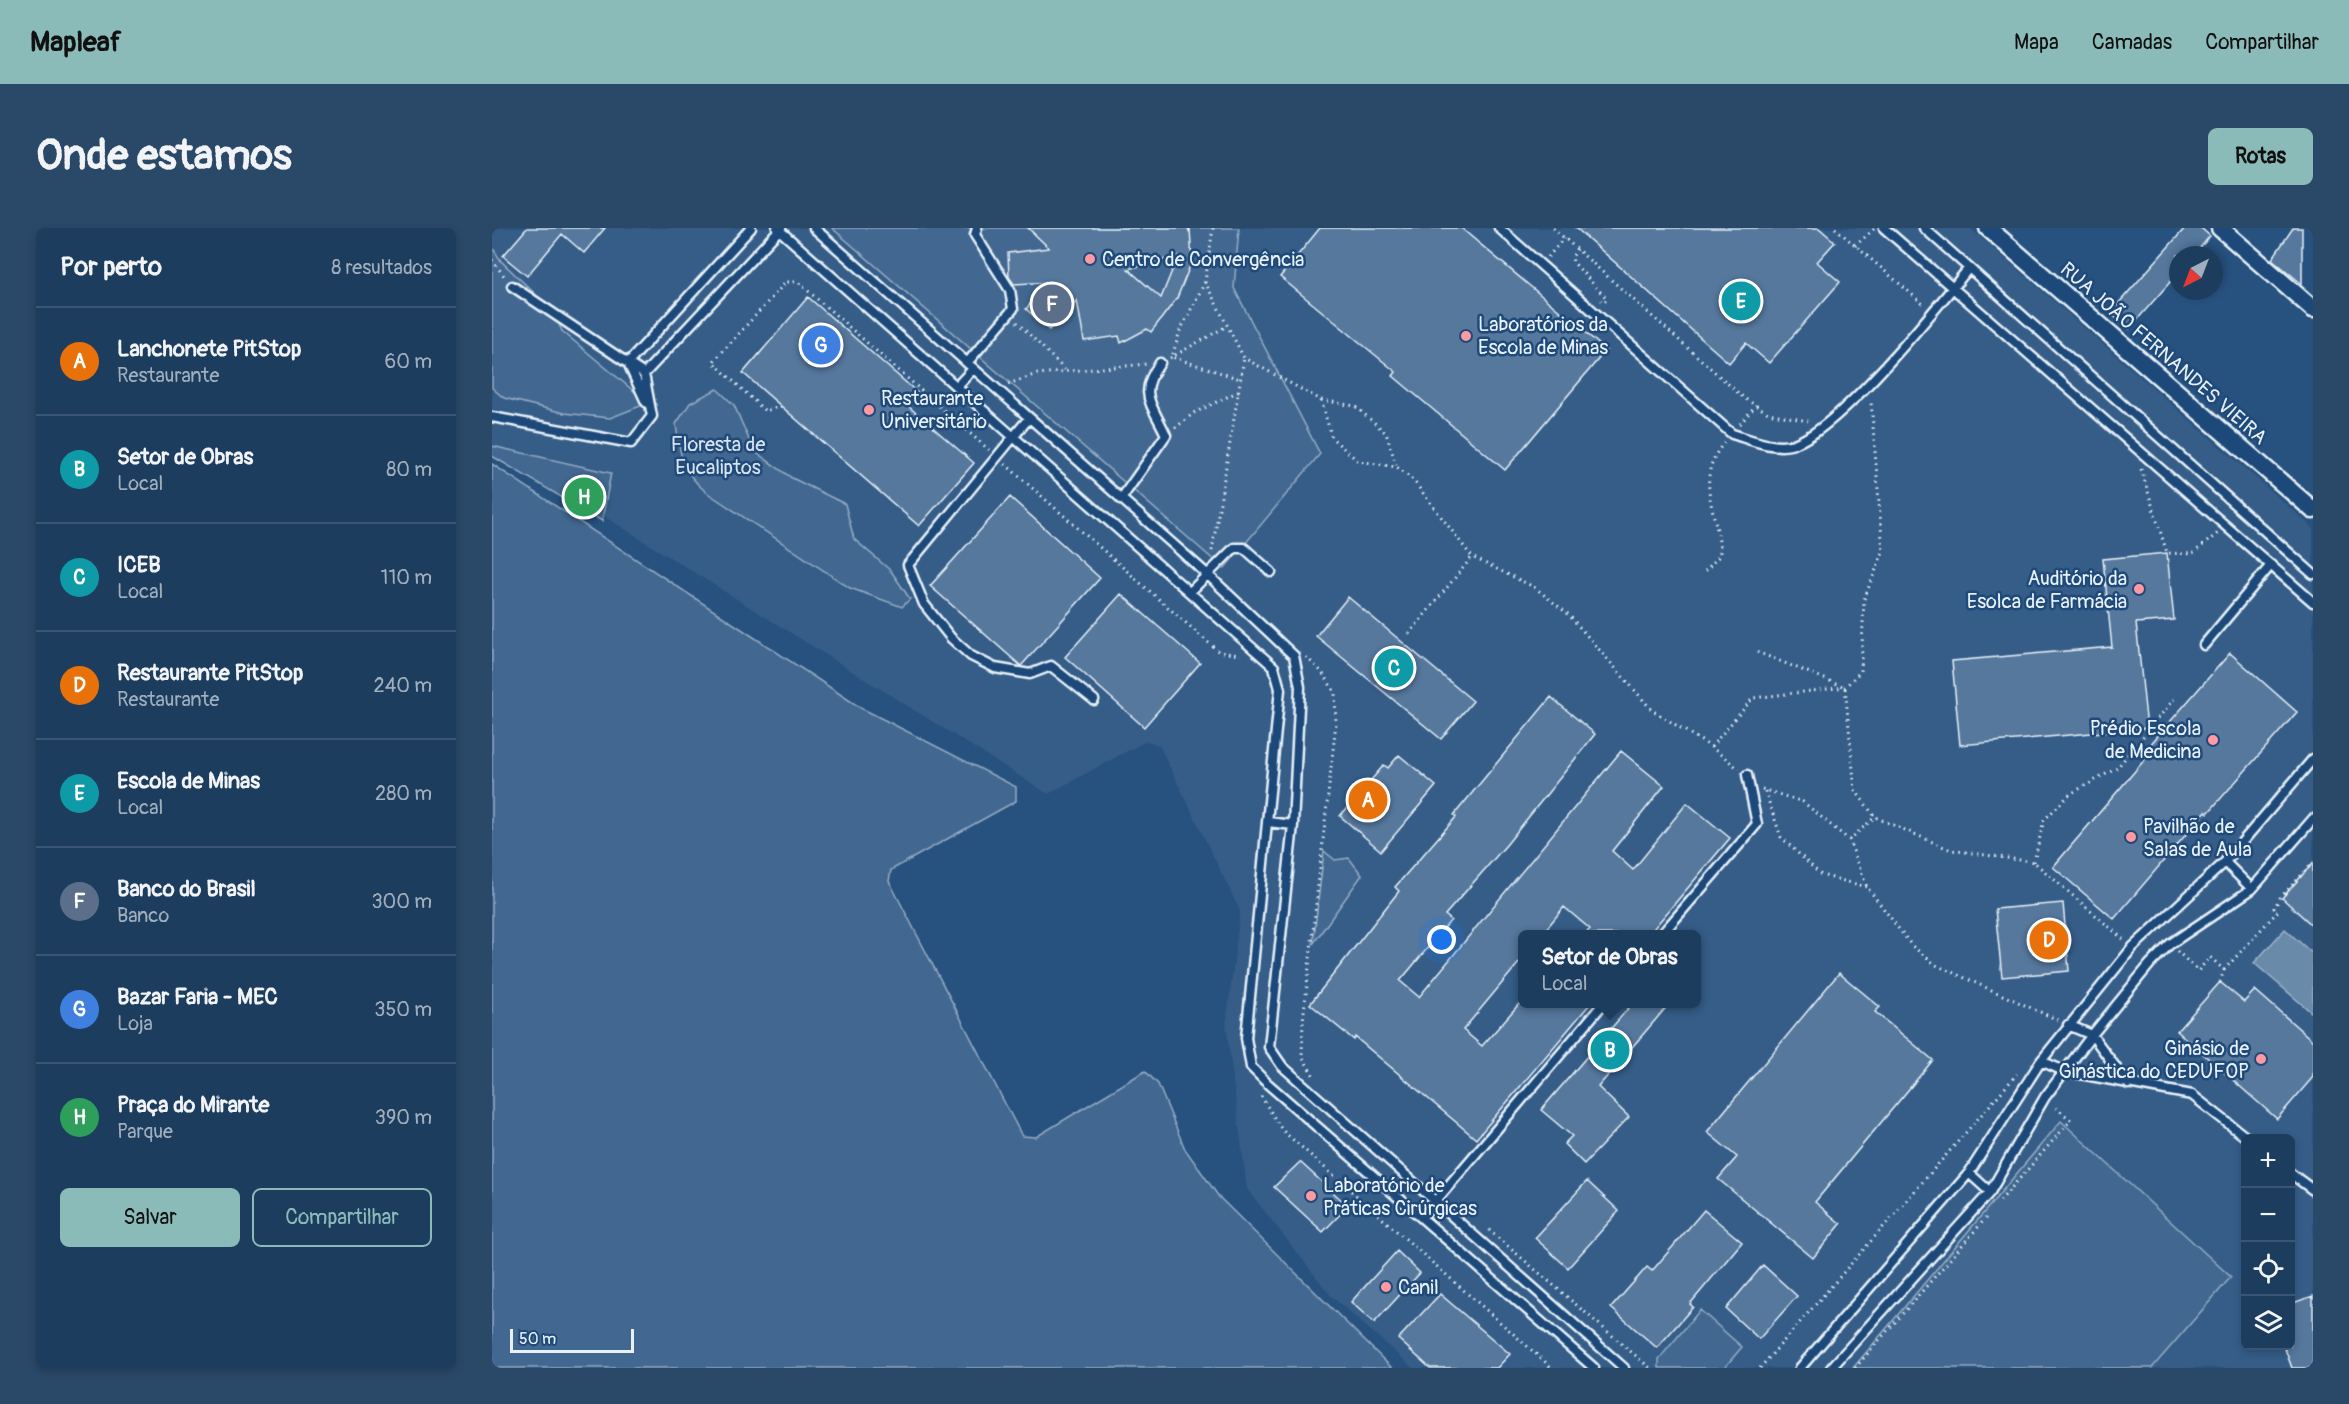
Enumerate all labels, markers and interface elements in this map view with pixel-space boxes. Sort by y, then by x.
text: Mapleaf [30,25,121,60]
text: Mapa [2014,29,2059,56]
text: Camadas [2092,29,2172,56]
text: Compartilhar [2205,29,2319,56]
button: Rotas [2208,128,2313,185]
text: Onde estamos [36,130,292,182]
north arrow [2169,246,2223,300]
place label: Centro de Convergência [1102,247,1304,272]
text: Por perto [60,251,162,283]
marker: Centro de Convergência [1083,252,1097,266]
text: 8 resultados [331,255,432,280]
street label: RUA JOÃO FERNANDES VIEIRA [2055,257,2272,450]
pin: E [1722,278,1760,324]
pin: F [1032,282,1072,326]
place label: Laboratórios da Escola de Minas [1478,312,1608,360]
pin: G [802,322,840,368]
marker: Laboratórios da Escola de Minas [1459,329,1473,343]
text: Lanchonete PitStop [117,335,301,363]
text: A [73,349,86,374]
text: 60 m [385,349,432,374]
text: Restaurante [117,363,219,388]
place label: Restaurante Universitário [881,386,987,434]
marker: Restaurante Universitário [862,403,876,417]
park label: Floresta de Eucaliptos [671,432,765,480]
text: Setor de Obras [117,443,253,471]
text: B [74,457,85,482]
text: 80 m [386,457,432,482]
text: Local [117,471,163,496]
pin: H [564,474,604,520]
text: ICEB [117,551,161,579]
text: C [73,565,86,590]
text: 110 m [381,565,432,590]
place label: Auditório da Esolca de Farmácia [1967,566,2127,614]
text: Local [117,579,163,604]
marker: Auditório da Esolca de Farmácia [2132,582,2146,596]
pin: C [1374,646,1414,690]
text: Restaurante PitStop [117,659,303,687]
text: D [73,673,86,698]
text: 240 m [373,673,432,698]
text: Restaurante [117,687,219,712]
place label: Prédio Escola de Medicina [2090,716,2201,764]
marker: Prédio Escola de Medicina [2206,733,2220,747]
text: Escola de Minas [117,767,260,795]
pin: A [1348,778,1388,822]
text: E [74,781,85,806]
text: 280 m [375,781,432,806]
text: Local [117,795,163,820]
place label: Pavilhão de Salas de Aula [2143,814,2252,862]
marker: Pavilhão de Salas de Aula [2124,830,2138,844]
text: Banco do Brasil [117,875,256,903]
text: F [73,889,86,914]
text: 300 m [371,889,432,914]
text: Banco [117,903,169,928]
pin: D [2030,918,2068,962]
your location [1427,925,1456,954]
popup [1518,930,1701,1008]
text: Setor de Obras [1541,943,1678,971]
text: Local [1541,971,1588,996]
text: Bazar Faria - MEC [117,983,278,1011]
text: G [73,997,86,1022]
text: 350 m [374,997,432,1022]
text: Loja [117,1011,153,1036]
pin: B [1590,1028,1630,1072]
place label: Ginásio de Ginástica do CEDUFOP [2059,1036,2249,1084]
marker: Ginásio de Ginástica do CEDUFOP [2254,1052,2268,1066]
text: Praça do Mirante [117,1091,269,1119]
text: H [73,1105,86,1130]
text: 390 m [375,1105,432,1130]
text: Parque [117,1119,173,1144]
map controls [2241,1134,2295,1350]
button: + [2241,1134,2295,1188]
place label: Laboratório de Práticas Cirúrgicas [1323,1173,1477,1221]
button: Salvar [60,1188,240,1247]
button: Compartilhar [252,1188,432,1247]
button: − [2241,1188,2295,1242]
marker: Laboratório de Práticas Cirúrgicas [1304,1189,1318,1203]
button: locate [2241,1242,2295,1296]
place label: Canil [1398,1275,1439,1300]
marker: Canil [1379,1280,1393,1294]
button: layers [2241,1296,2295,1350]
scale bar [510,1326,634,1354]
text: 50 m [519,1329,556,1349]

